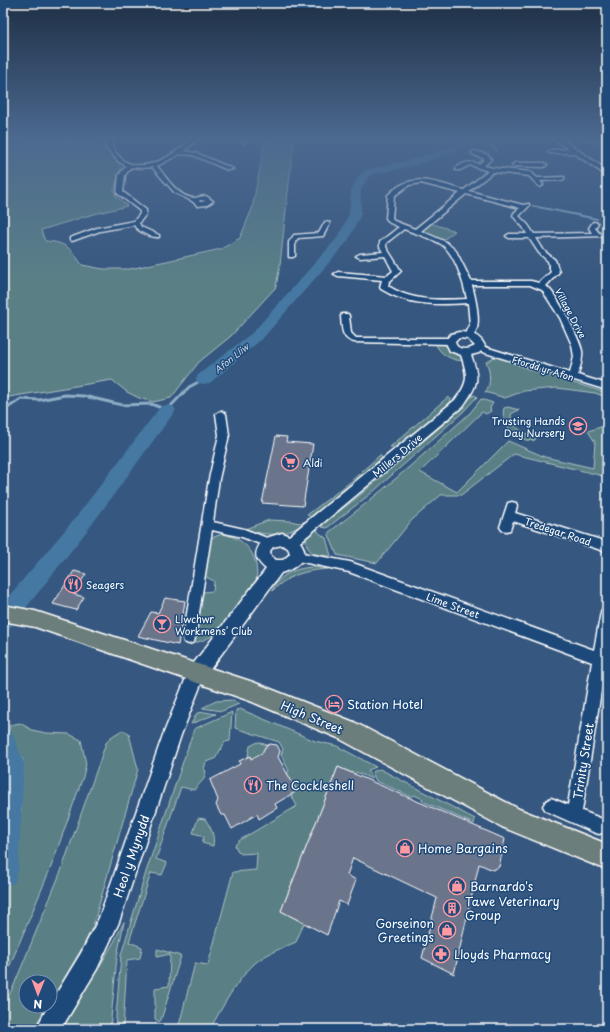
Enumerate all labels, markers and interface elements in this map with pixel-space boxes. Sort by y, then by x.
street label: Village Drive [552,285,590,341]
water label: Afon Lliw [211,338,253,376]
street label: Ffordd yr Afon [510,352,576,384]
place label: Trusting Hands Day Nursery [492,413,565,441]
school or university icon: Trusting Hands Day Nursery [568,416,588,436]
street label: Millers Drive [369,430,425,480]
supermarket icon: Aldi [280,452,300,472]
place label: Aldi [303,455,323,470]
street label: Tredegar Road [523,513,593,549]
restaurant icon: Seagers [63,574,83,594]
place label: Seagers [86,577,125,592]
street label: Lime Street [424,588,482,622]
place label: Llwchwr Workmens' Club [175,611,252,638]
bar icon: Llwchwr Workmens' Club [152,614,172,634]
hotel icon: Station Hotel [324,694,344,714]
place label: Station Hotel [347,695,423,713]
street label: High Street [278,696,346,738]
street label: Trinity Street [568,722,598,800]
restaurant icon: The Cockleshell [243,775,263,795]
place label: The Cockleshell [266,776,354,794]
street label: Heol y Mynydd [108,812,154,900]
shop icon: Home Bargains [395,838,415,858]
place label: Home Bargains [418,839,508,857]
shop icon: Barnardo's [447,876,467,896]
place label: Barnardo's [470,877,534,895]
place label: Tawe Veterinary Group [465,892,560,924]
building icon: Tawe Veterinary Group [442,898,462,918]
place label: Gorseinon Greetings [375,914,435,946]
shop icon: Gorseinon Greetings [437,920,457,940]
pharmacy icon: Lloyds Pharmacy [431,944,451,964]
place label: Lloyds Pharmacy [454,945,551,963]
north arrow [18,974,58,1014]
text: N [33,996,42,1013]

